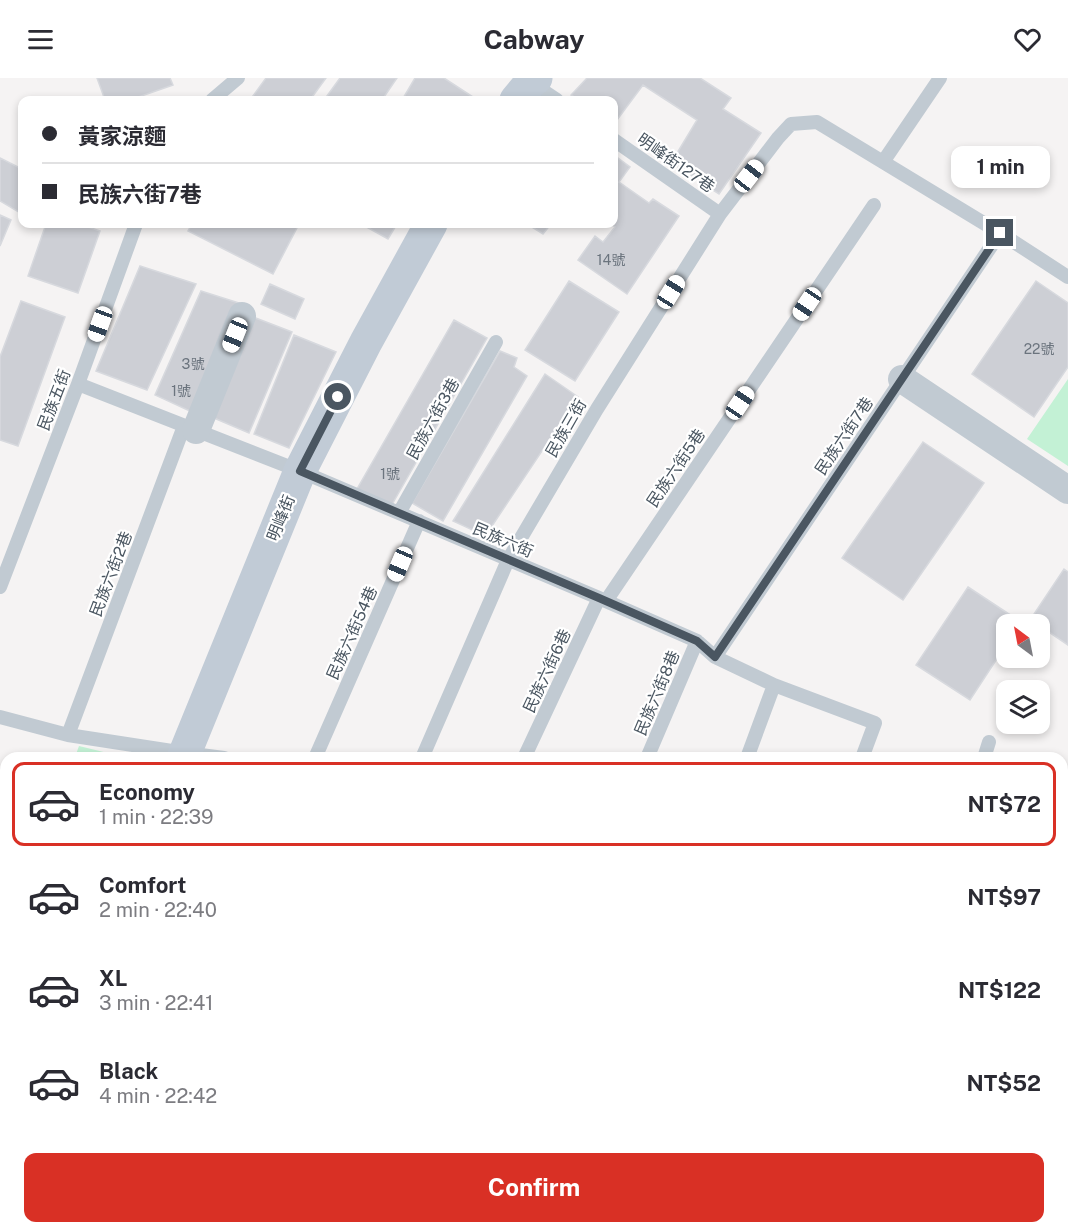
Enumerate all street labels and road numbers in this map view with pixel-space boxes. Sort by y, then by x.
street label: 明峰街127巷 [634,130,718,196]
street label: 民族五街 [34,367,74,433]
street label: 民族六街3巷 [403,375,463,463]
street label: 民族六街7巷 [811,394,877,478]
street label: 民族三街 [542,396,590,460]
street label: 民族六街5巷 [643,425,709,511]
street label: 明峰街 [263,492,299,544]
street label: 民族六街 [470,519,536,561]
street label: 民族六街2巷 [86,529,136,619]
street label: 民族六街54巷 [323,583,381,683]
street label: 民族六街6巷 [519,626,575,716]
street label: 民族六街8巷 [631,648,683,738]

